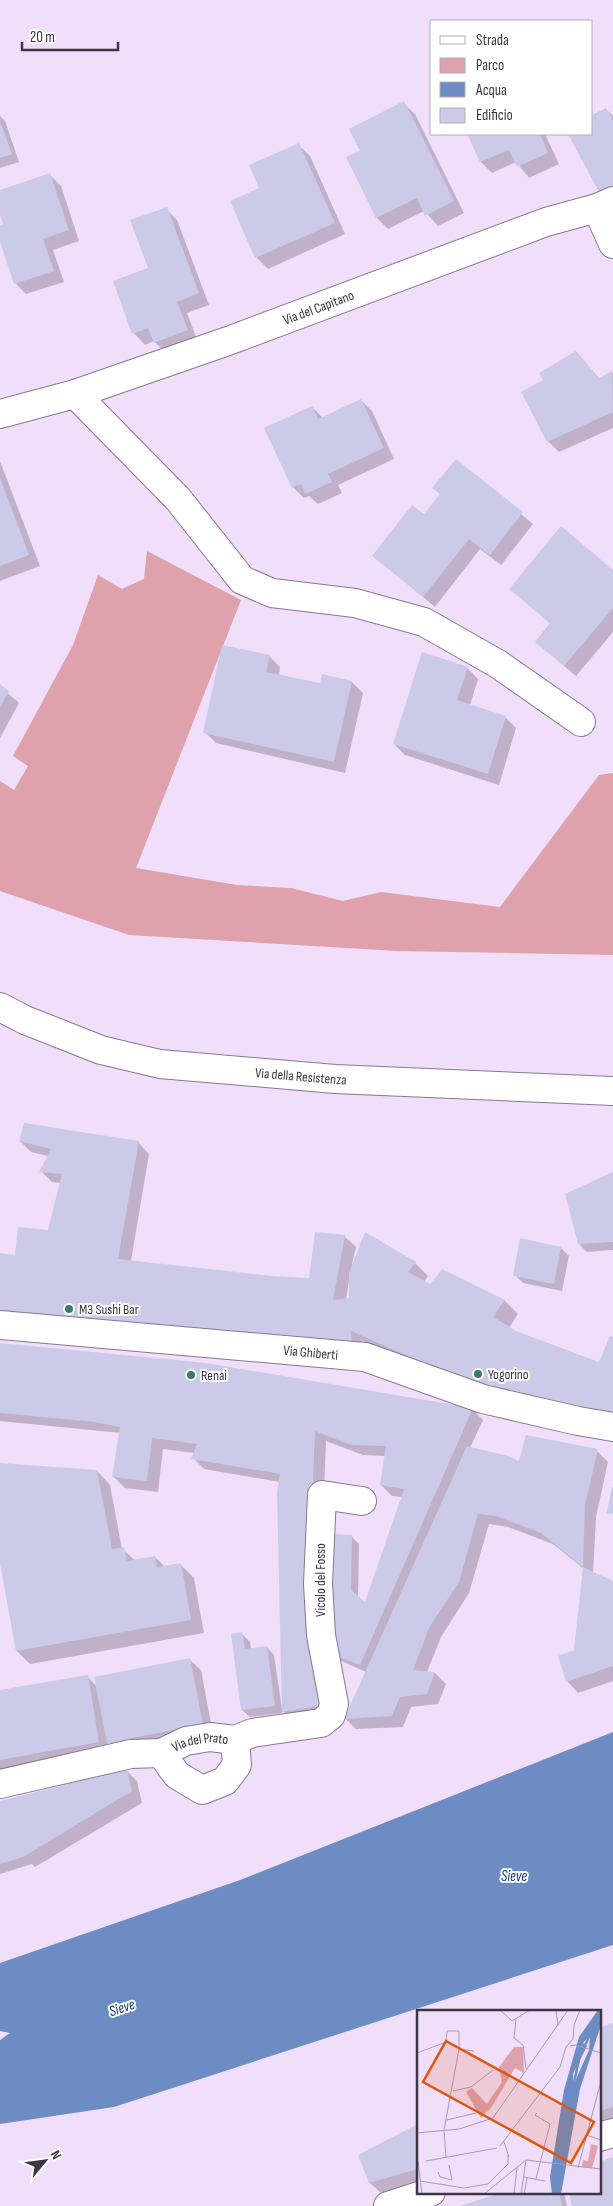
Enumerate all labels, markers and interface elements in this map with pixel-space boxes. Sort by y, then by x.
scale bar [22,20,119,52]
legend [430,20,593,135]
text: 20 m [30,28,55,47]
text: Strada [476,31,509,50]
text: Parco [476,56,504,75]
text: Acqua [475,81,507,100]
text: Edificio [476,106,513,125]
street label: Via del Capitano [280,286,356,328]
street label: Via della Resistenza [255,1064,347,1088]
place label: M3 Sushi Bar [79,1301,139,1318]
marker: M3 Sushi Bar [63,1303,75,1315]
street label: Via Ghiberti [283,1341,339,1363]
place label: Yogorino [488,1366,529,1383]
place label: Renai [201,1367,227,1384]
marker: Yogorino [472,1368,484,1380]
marker: Renai [185,1369,197,1381]
street label: Vicolo del Fosso [312,1543,329,1617]
street label: Via del Prato [169,1728,230,1755]
water label: Sieve [501,1867,527,1886]
water label: Sieve [107,1995,138,2021]
inset map [417,2010,600,2194]
north arrow [20,2136,70,2186]
text: N [47,2148,65,2162]

